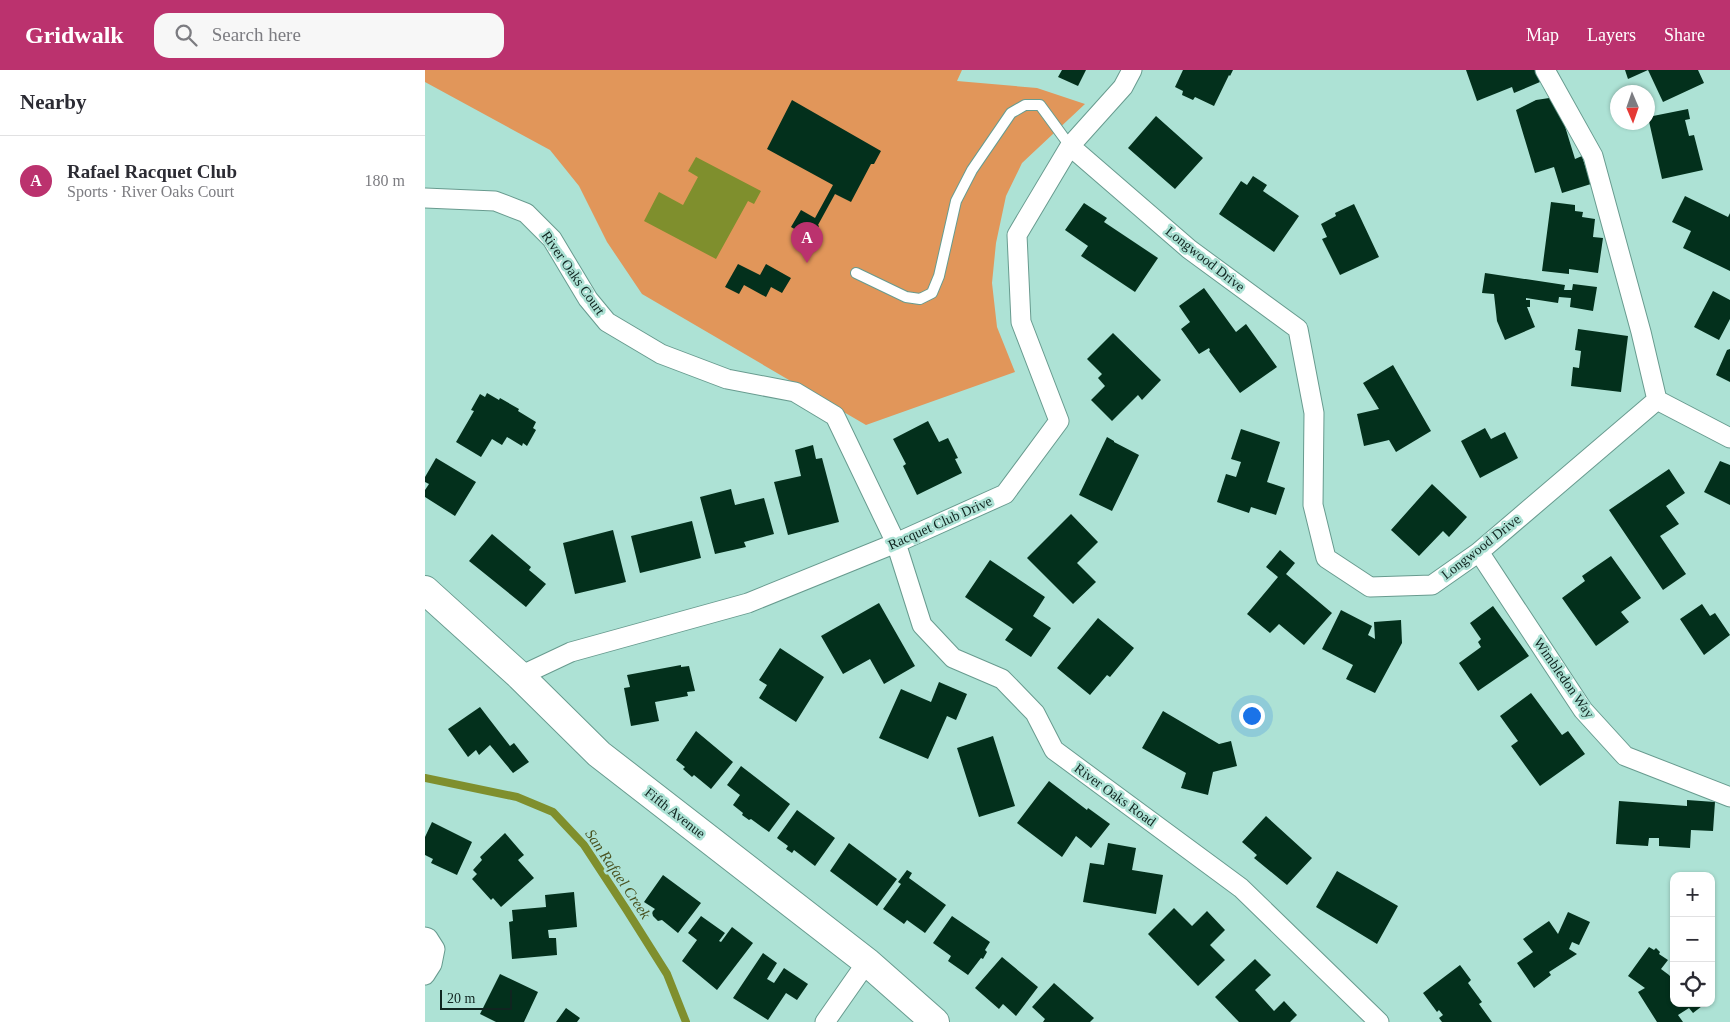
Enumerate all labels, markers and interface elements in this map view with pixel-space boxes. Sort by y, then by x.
search box [154,13,504,58]
icon: search [172,21,200,49]
text: Gridwalk [25,22,124,48]
text: Search here [212,24,301,45]
text: Map [1526,25,1559,45]
text: Layers [1587,25,1636,45]
text: Share [1664,25,1705,45]
north arrow [1610,85,1655,130]
text: Nearby [20,90,87,114]
text: Rafael Racquet Club [67,161,237,182]
text: A [30,172,42,189]
text: 180 m [365,172,405,189]
text: Sports · River Oaks Court [67,183,234,200]
pin: A [791,222,823,263]
street label: Longwood Drive [1163,224,1247,294]
street label: River Oaks Court [539,228,608,318]
street label: Racquet Club Drive [886,493,994,553]
street label: Longwood Drive [1439,512,1523,582]
street label: Wimbledon Way [1531,635,1597,721]
your location [1239,703,1265,729]
street label: River Oaks Road [1072,761,1158,829]
street label: Fifth Avenue [642,785,708,841]
water label: San Rafael Creek [582,826,654,922]
map controls [1670,872,1715,1007]
button: + [1670,872,1715,917]
button: − [1670,917,1715,962]
button: locate [1670,962,1715,1007]
scale bar [440,987,513,1010]
text: 20 m [447,991,475,1006]

